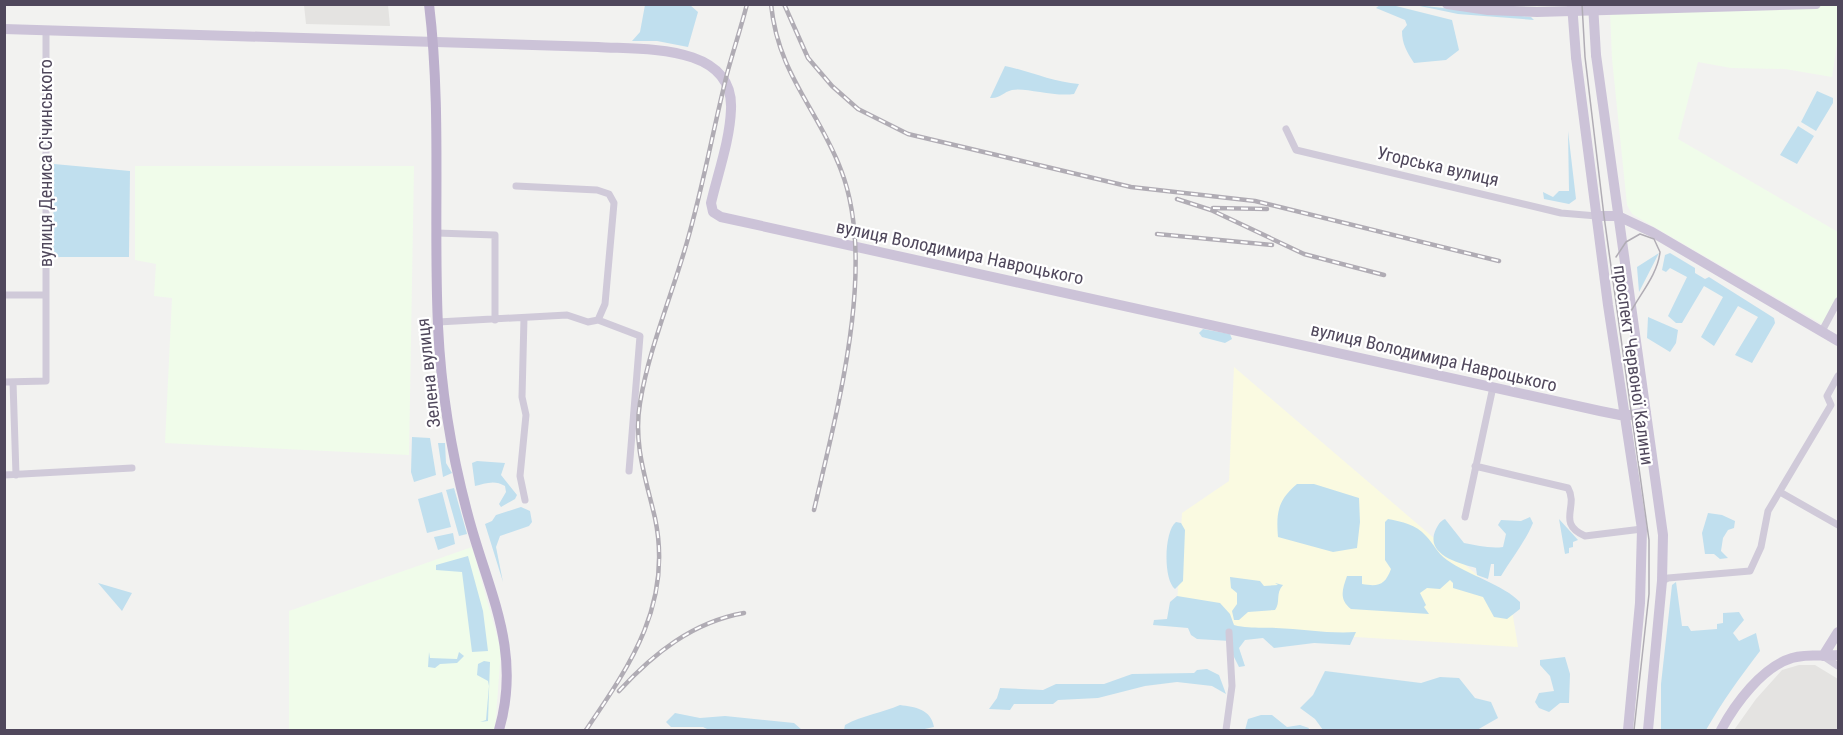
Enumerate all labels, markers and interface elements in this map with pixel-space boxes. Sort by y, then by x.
street label: вулиця Дениса Січинського [35,59,56,267]
street label: Угорська вулиця [1375,142,1501,190]
street label: вулиця Володимира Навроцького [834,216,1086,288]
street label: проспект Червоної Калини [1610,264,1658,466]
street label: Зелена вулиця [412,317,444,429]
street label: вулиця Володимира Навроцького [1309,318,1559,396]

